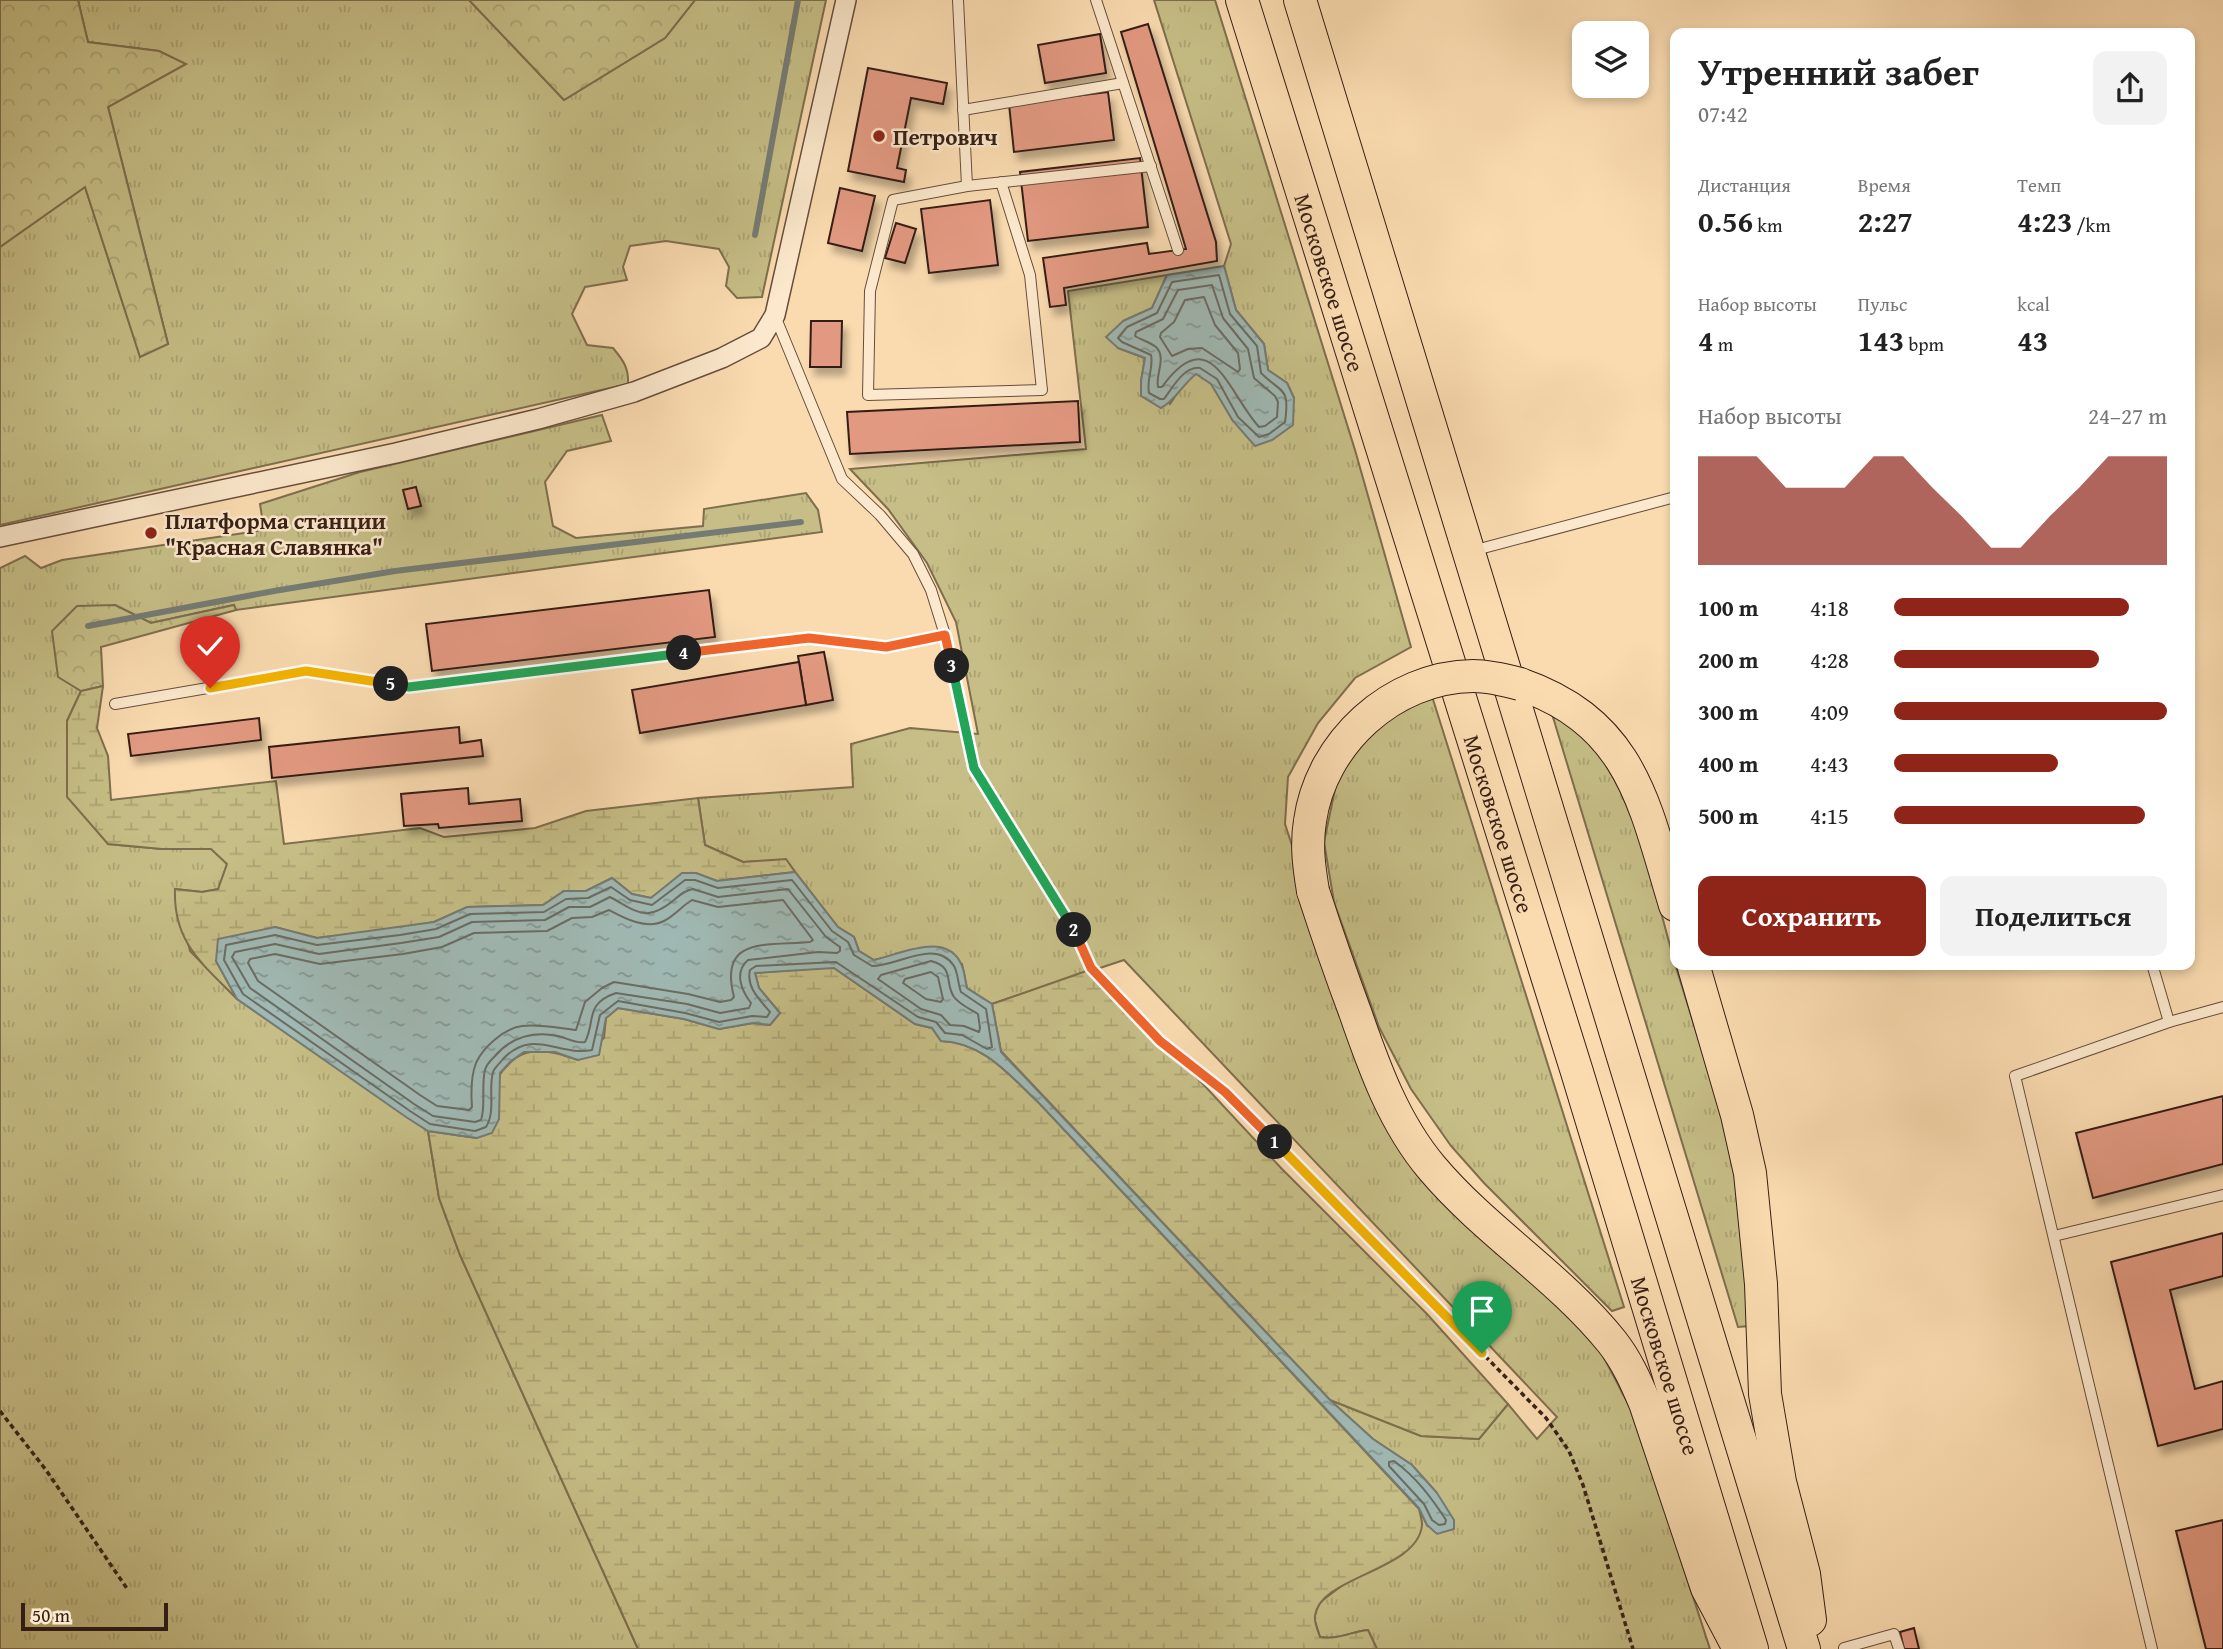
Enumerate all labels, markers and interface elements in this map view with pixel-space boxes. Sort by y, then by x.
map controls [1572,21,1649,98]
button: layers [1572,21,1649,98]
text: Утренний забег [1698,43,1979,99]
button: share [2093,51,2167,125]
text: 07:42 [1698,97,1748,130]
place label: Петрович [893,120,998,153]
marker: Петрович [871,128,887,144]
text: Дистанция [1698,171,1791,199]
text: Время [1858,171,1911,199]
text: Темп [2017,171,2061,199]
street label: Московское шоссе [1287,189,1374,376]
text: 0.56 [1698,199,1753,243]
text: 2:27 [1858,199,1913,243]
text: 4:23 [2017,199,2072,243]
text: km [1753,211,1782,239]
text: /km [2072,211,2111,239]
text: Набор высоты [1698,290,1817,318]
text: Пульс [1858,290,1907,318]
text: kcal [2017,290,2050,318]
text: 4 [1698,318,1714,362]
text: 143 [1858,318,1904,362]
text: 43 [2017,318,2048,362]
text: m [1714,330,1733,358]
text: bpm [1904,330,1944,358]
text: Набор высоты [1698,399,1842,432]
text: 24–27 m [2088,399,2167,432]
place label: Платформа станции "Красная Славянка" [165,504,386,563]
marker: Платформа станции "Красная Славянка" [143,525,159,541]
text: 100 m [1698,591,1759,624]
text: 4:18 [1810,591,1849,624]
pin [180,616,240,688]
icon: check [191,627,229,665]
pin: 4 [666,636,702,670]
text: 4 [679,638,688,666]
text: 200 m [1698,643,1759,676]
text: 4:28 [1810,643,1849,676]
pin: 3 [934,648,970,684]
text: 3 [947,651,956,679]
pin: 5 [374,666,408,702]
text: 5 [386,669,395,697]
text: 300 m [1698,695,1759,728]
text: 4:09 [1810,695,1849,728]
street label: Московское шоссе [1456,730,1543,917]
text: 400 m [1698,747,1759,780]
text: 4:43 [1810,747,1849,780]
text: 500 m [1698,799,1759,832]
text: 4:15 [1810,799,1849,832]
button: Сохранить [1698,876,1926,956]
button: Поделиться [1940,876,2167,956]
pin: 2 [1056,912,1092,948]
text: 2 [1069,915,1078,943]
pin: 1 [1258,1124,1292,1160]
text: 1 [1270,1127,1279,1155]
street label: Московское шоссе [1623,1272,1709,1459]
pin [1452,1281,1512,1353]
icon: arrive [1463,1292,1501,1330]
scale bar [21,1600,168,1632]
text: 50 m [32,1601,70,1629]

